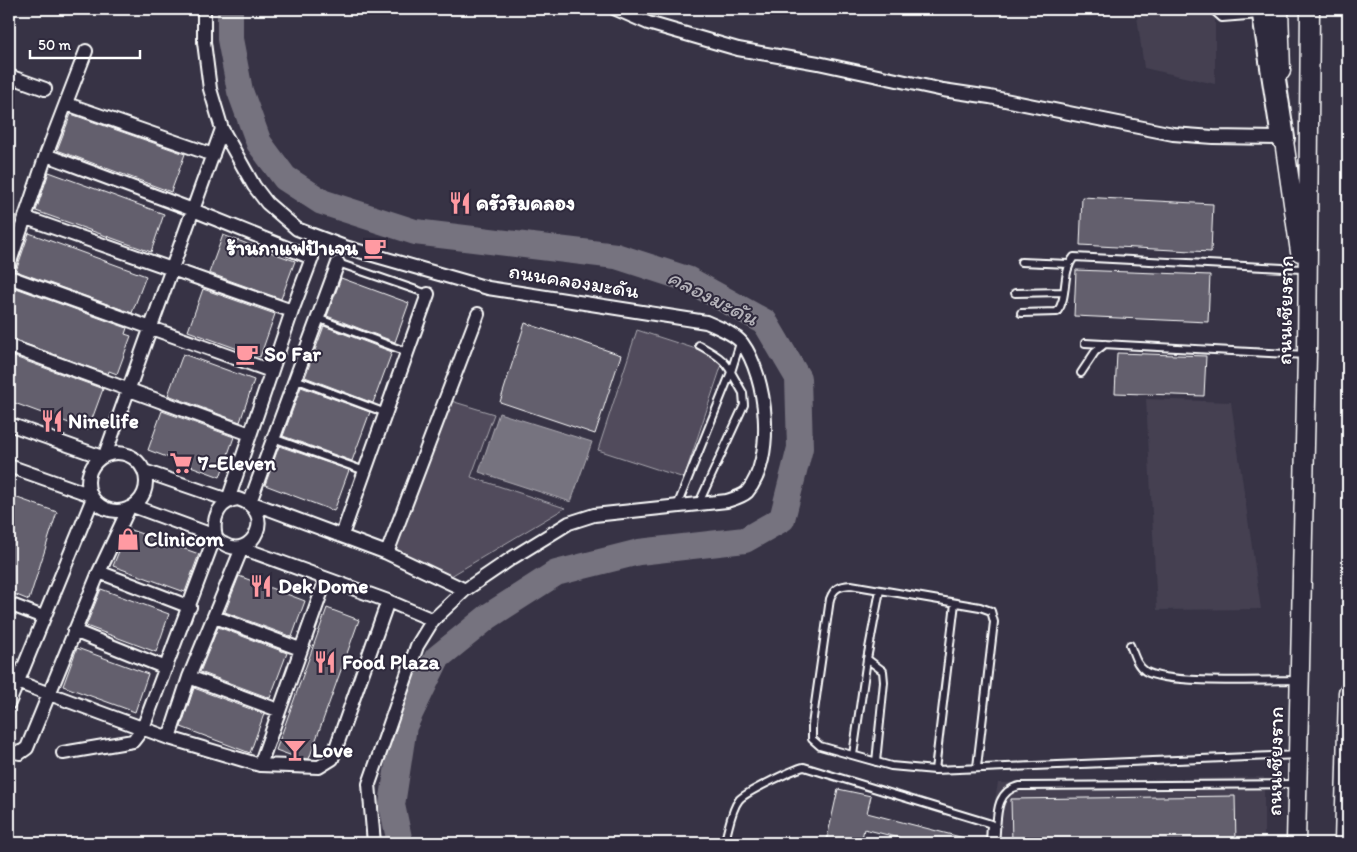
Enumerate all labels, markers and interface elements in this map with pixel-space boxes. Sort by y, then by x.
scale bar [30,28,140,60]
text: 50 m [38,36,71,54]
restaurant icon: ครัวริมคลอง [447,190,473,216]
place label: ครัวริมคลอง [476,190,575,215]
place label: ร้านกาแฟป้าเจน [227,235,359,260]
cafe icon: ร้านกาแฟป้าเจน [362,235,388,261]
street label: ถนนเชียงราก [1271,255,1298,365]
street label: ถนนคลองมะดัน [507,258,641,303]
water label: คลองมะดัน [663,263,763,332]
cafe icon: So Far [234,341,260,367]
place label: So Far [264,341,321,366]
restaurant icon: Ninelife [39,408,65,434]
place label: Ninelife [68,408,139,433]
supermarket icon: 7-Eleven [168,450,194,476]
place label: 7-Eleven [197,450,276,475]
shop icon: Clinicom [115,526,141,552]
place label: Clinicom [144,526,224,551]
restaurant icon: Dek Dome [248,573,274,599]
place label: Dek Dome [278,573,369,598]
restaurant icon: Food Plaza [312,649,338,675]
place label: Food Plaza [342,649,440,674]
street label: ถนนเชียงราก [1261,706,1288,816]
bar icon: Love [282,737,308,763]
place label: Love [312,737,353,762]

